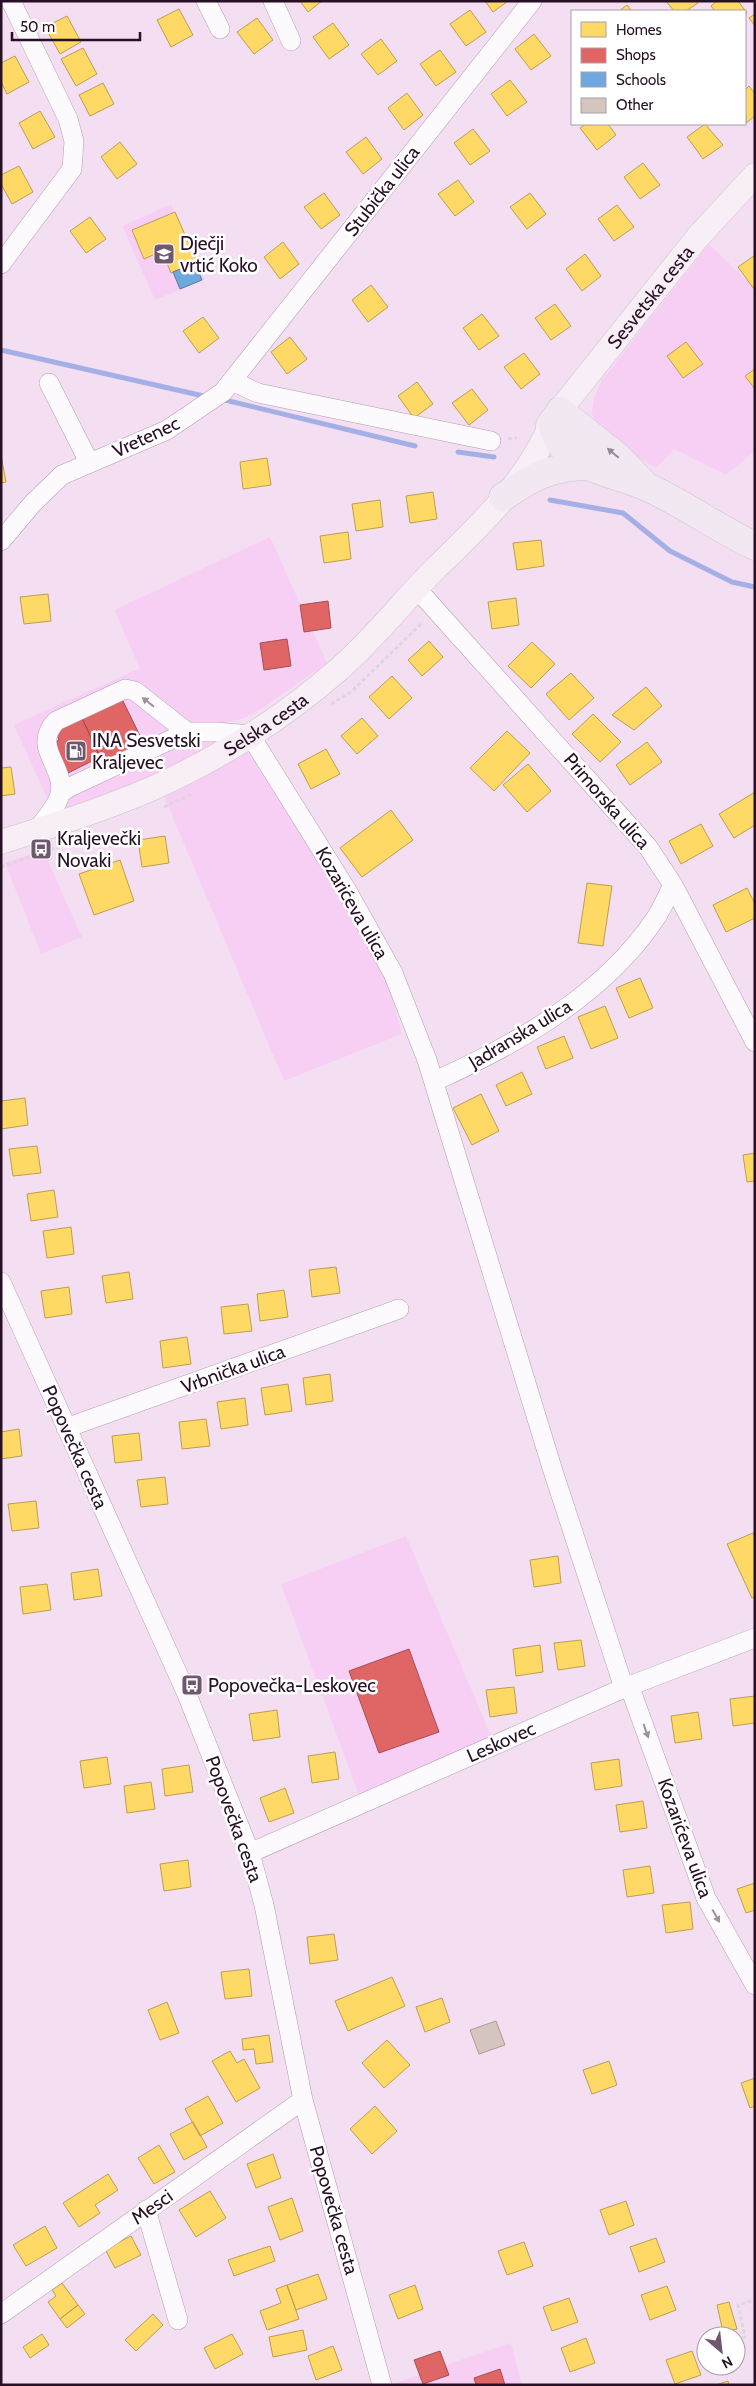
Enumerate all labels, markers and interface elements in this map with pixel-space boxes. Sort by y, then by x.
scale bar [12,10,140,42]
legend [571,10,746,125]
text: 50 m [20,18,55,36]
text: Homes [616,21,662,39]
text: Shops [616,46,656,64]
text: Schools [616,71,666,89]
text: Other [616,96,653,114]
street label: Stubička ulica [340,141,424,241]
place label: Dječji vrtić Koko [180,232,258,277]
street label: Sesvetska cesta [602,241,698,353]
school or university icon: Dječji vrtić Koko [152,242,176,266]
street label: Vretenec [109,411,184,463]
one-way arrow [606,448,619,459]
street label: Selska cesta [219,688,312,761]
one-way arrow [141,697,155,707]
place label: INA Sesvetski Kraljevec [92,729,201,774]
fuel station icon: INA Sesvetski Kraljevec [64,739,88,763]
street label: Primorska ulica [559,748,655,854]
place label: Kraljevečki Novaki [57,827,141,872]
bus stop icon: Kraljevečki Novaki [29,837,53,861]
street label: Kozarićeva ulica [311,843,393,963]
street label: Jadranska ulica [464,994,576,1074]
street label: Vrbnička ulica [178,1340,288,1398]
street label: Popovečka cesta [37,1382,113,1512]
bus stop icon: Popovečka-Leskovec [180,1673,204,1697]
place label: Popovečka-Leskovec [208,1674,376,1697]
street label: Leskovec [463,1717,539,1767]
one-way arrow [643,1724,650,1739]
street label: Popovečka cesta [200,1753,268,1885]
street label: Kozarićeva ulica [653,1775,717,1901]
one-way arrow [712,1908,720,1923]
street label: Popovečka cesta [305,2143,363,2277]
street label: Mesci [127,2185,177,2229]
north arrow [696,2326,746,2376]
text: N [719,2352,736,2373]

